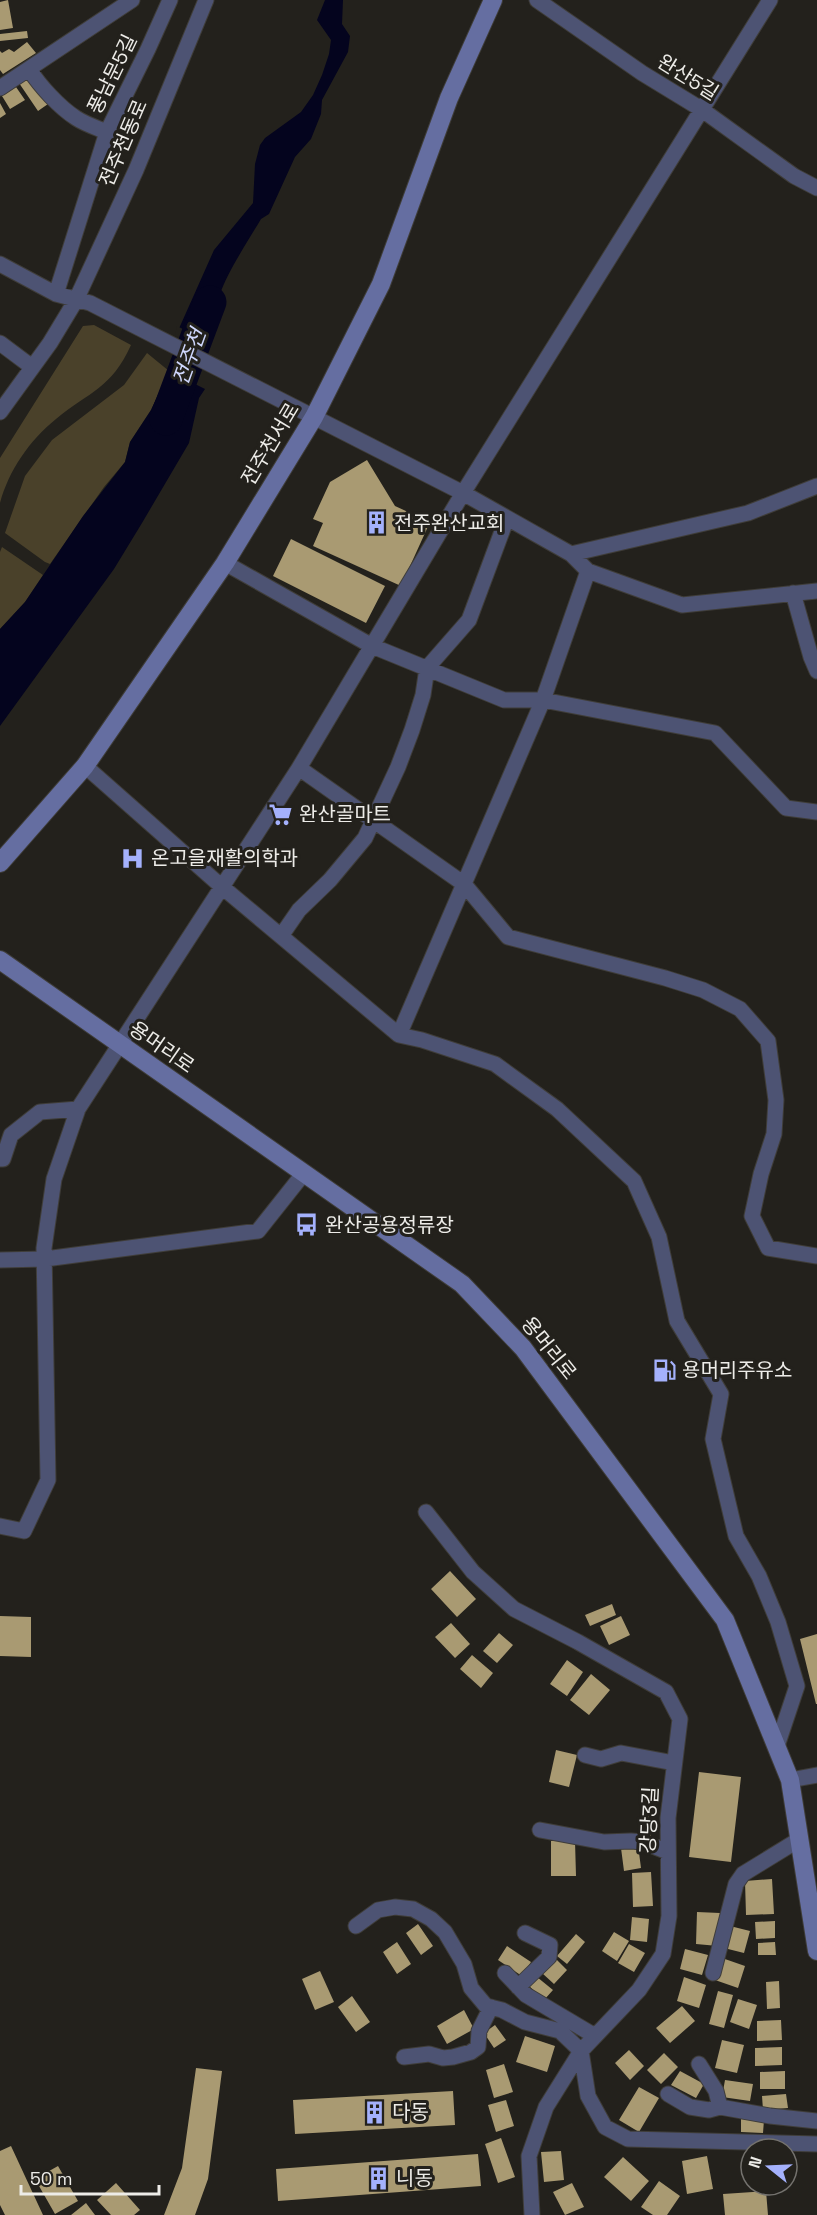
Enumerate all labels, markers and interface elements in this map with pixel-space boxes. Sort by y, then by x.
street label: 풍남문5길 [82,30,142,118]
street label: 완산5길 [653,48,723,106]
street label: 전주천동로 [93,96,153,190]
water label: 전주천 [166,323,213,389]
street label: 전주천서로 [235,398,305,490]
building icon: 전주완산교회 [363,510,389,536]
place label: 전주완산교회 [394,510,504,536]
supermarket icon: 완산골마트 [268,801,294,827]
place label: 완산골마트 [299,801,391,827]
hospital icon: 온고을재활의학과 [120,845,146,871]
place label: 온고을재활의학과 [151,845,298,871]
street label: 용머리로 [124,1015,200,1079]
bus stop icon: 완산공용정류장 [294,1212,320,1238]
place label: 완산공용정류장 [325,1212,454,1238]
street label: 용머리로 [516,1311,582,1385]
fuel station icon: 용머리주유소 [651,1357,677,1383]
place label: 용머리주유소 [682,1357,792,1383]
street label: 강당3길 [634,1786,664,1854]
building icon: 다동 [361,2099,387,2125]
place label: 다동 [392,2099,429,2125]
north arrow [739,2137,799,2197]
text: N [744,2154,767,2171]
scale bar [21,2158,159,2196]
building icon: 니동 [365,2165,391,2191]
place label: 니동 [396,2165,433,2191]
text: 50 m [30,2167,72,2190]

